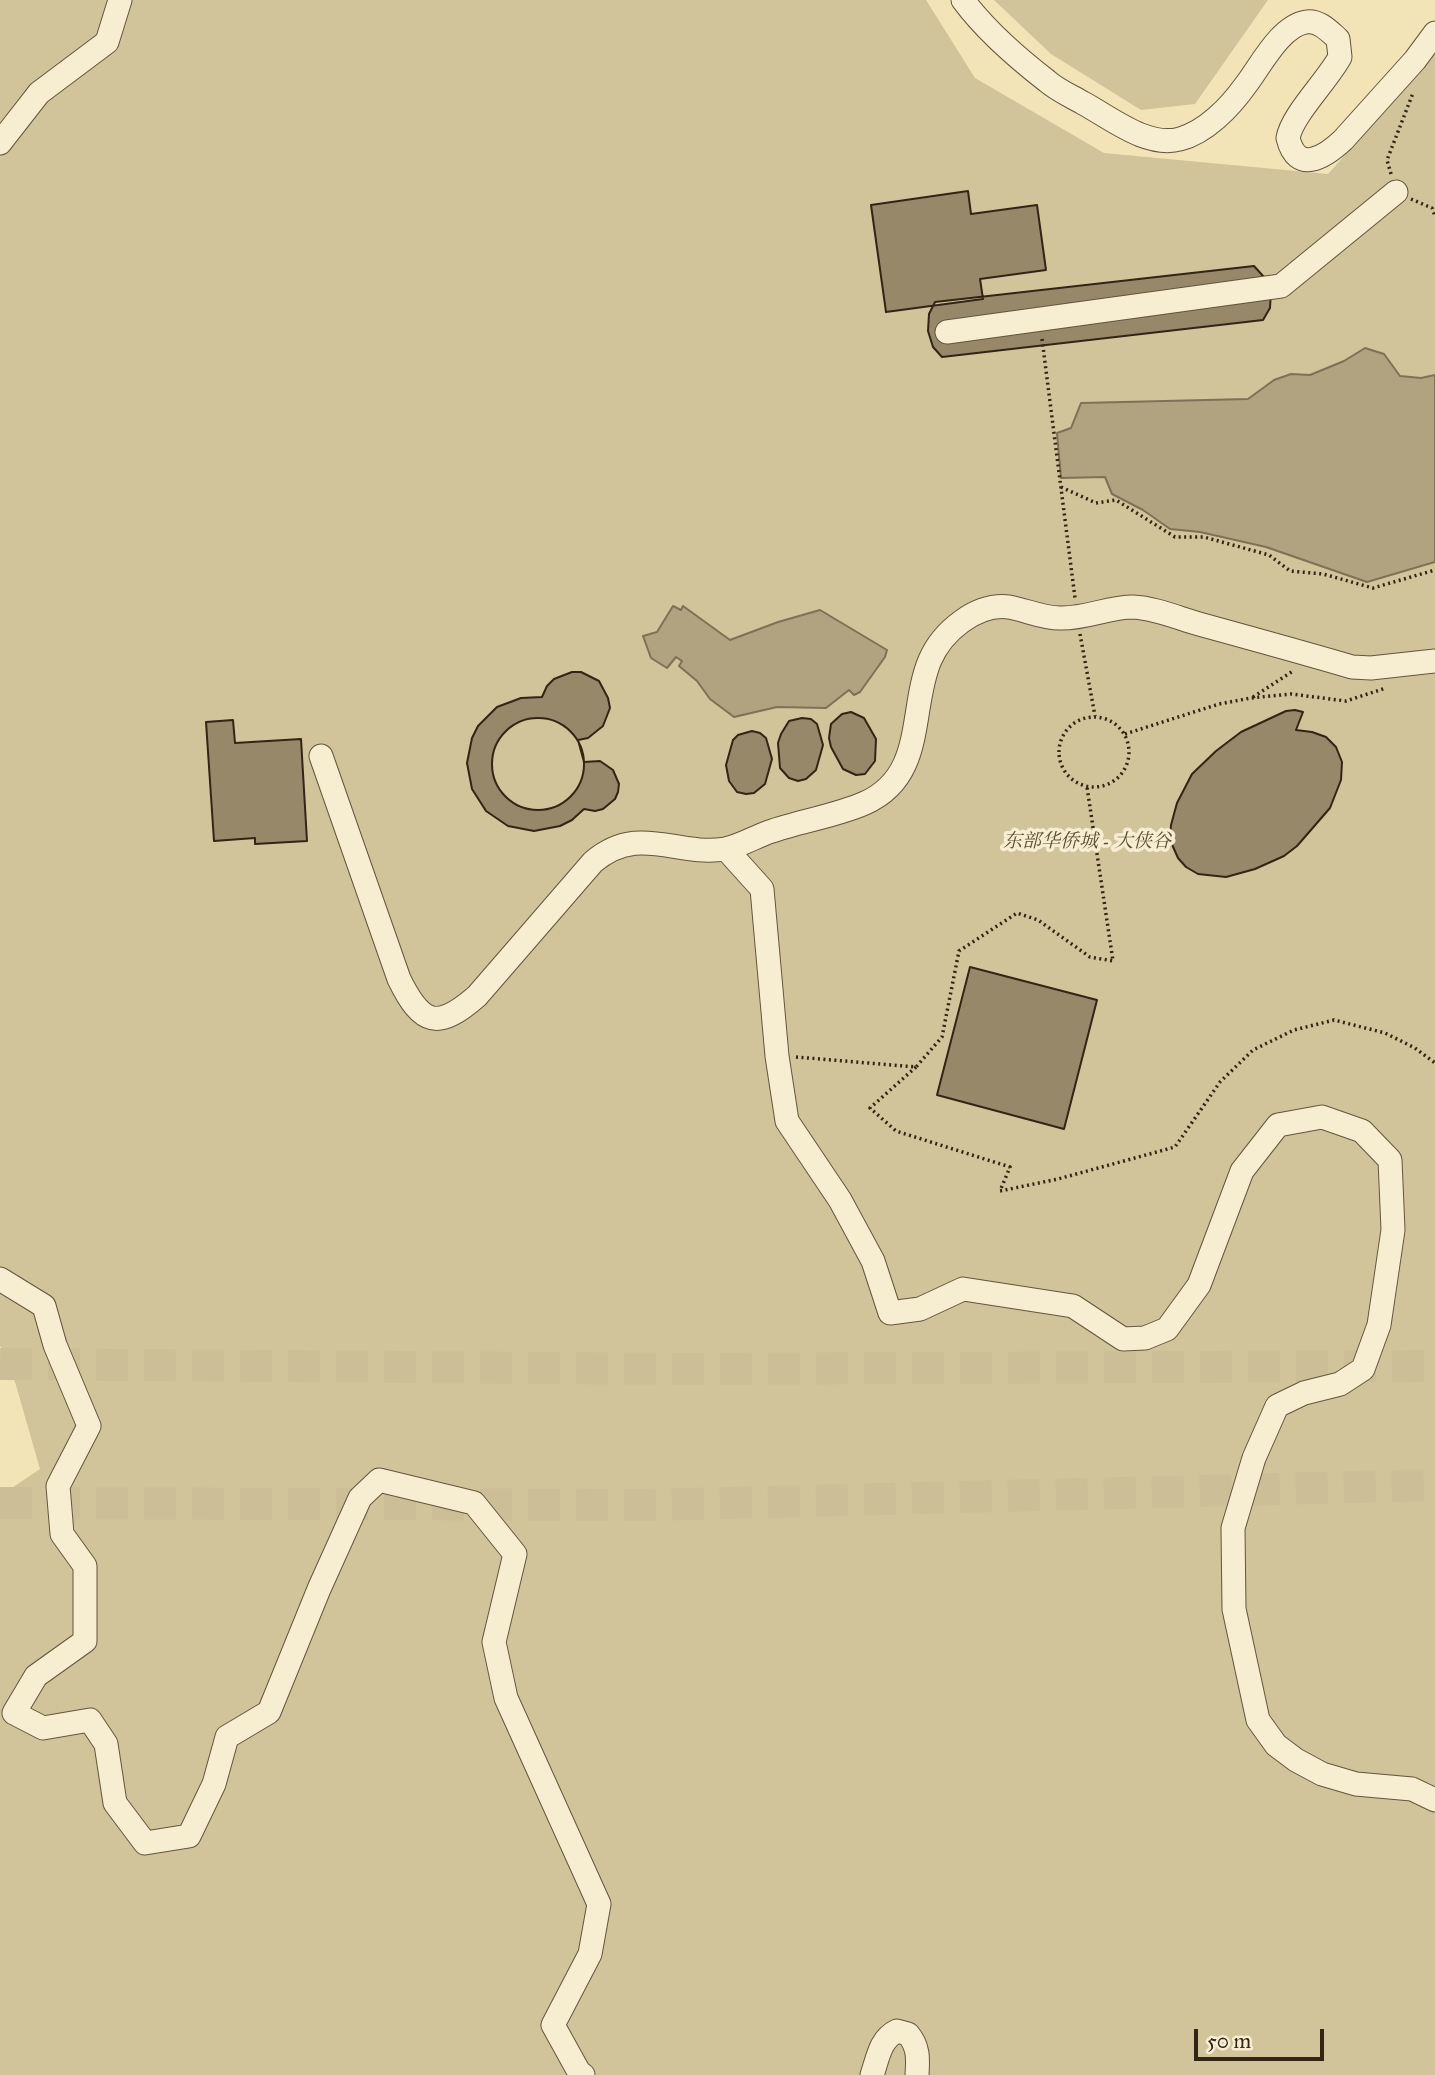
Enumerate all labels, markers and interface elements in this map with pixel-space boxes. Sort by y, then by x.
park label: 东部华侨城 - 大侠谷 [1003,831,1171,853]
scale bar [1197,2016,1326,2060]
text: 50 m [1207,2028,1251,2054]

